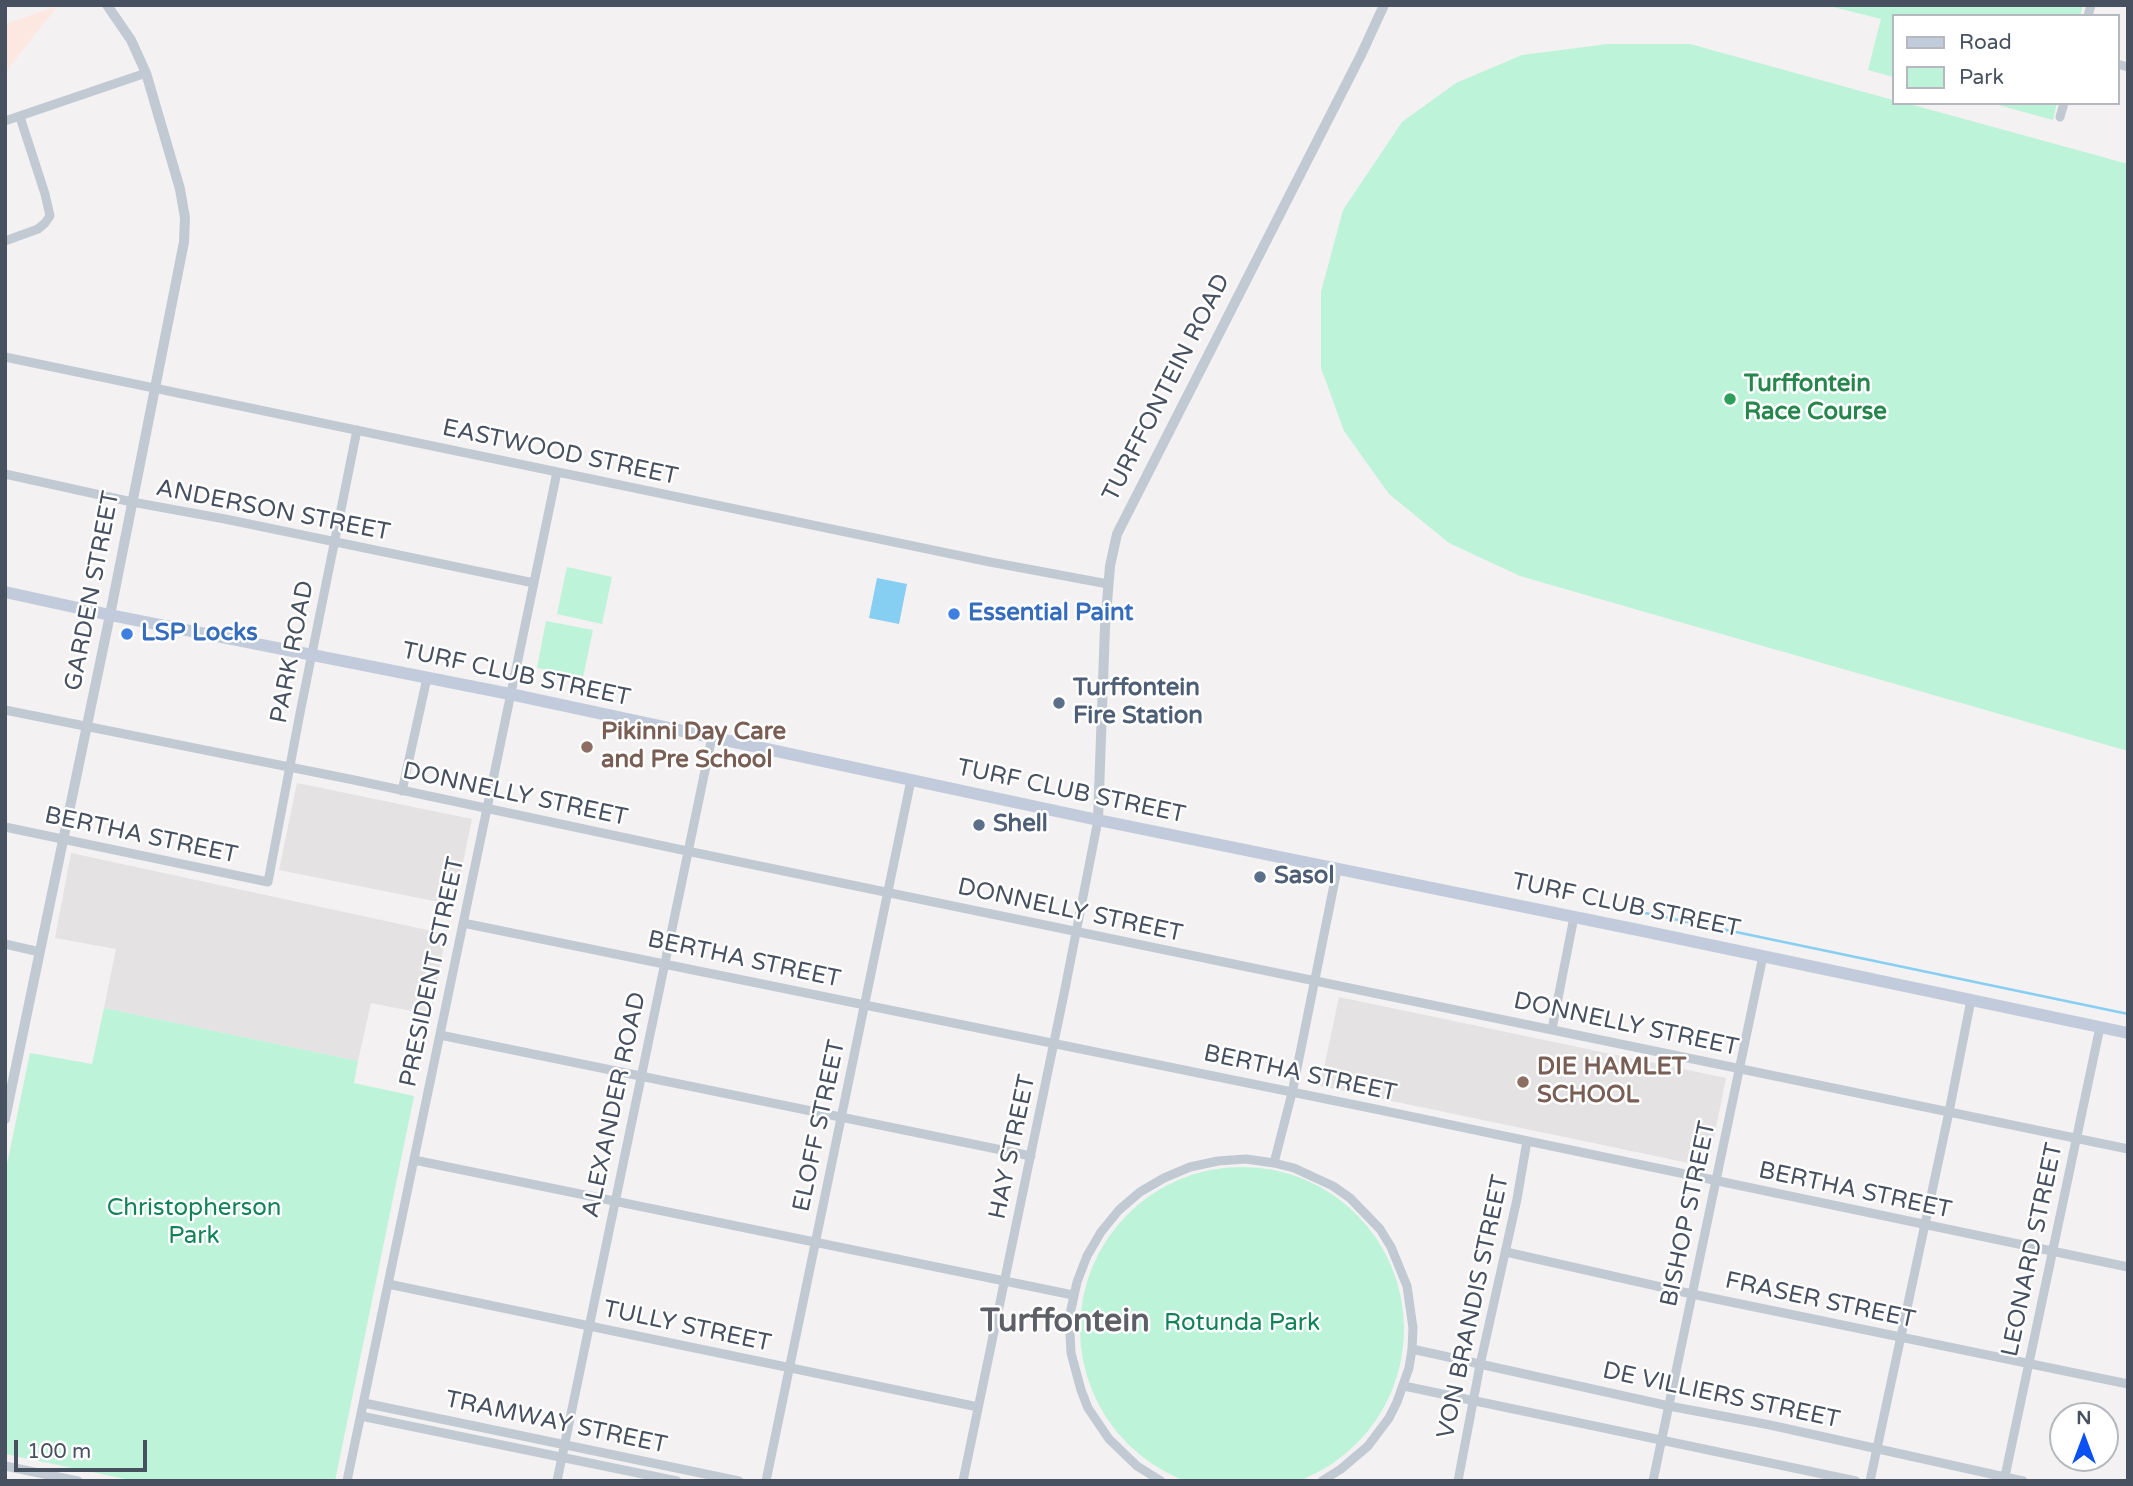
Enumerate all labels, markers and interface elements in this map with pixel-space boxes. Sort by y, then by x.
legend [1892,14,2119,105]
text: Road [1959,30,2012,55]
text: Park [1959,65,2004,90]
street label: TURFFONTEIN ROAD [1097,269,1237,507]
place label: Turffontein Race Course [1744,371,1887,427]
marker: Turffontein Race Course [1722,391,1738,407]
street label: EASTWOOD STREET [440,414,680,492]
street label: ANDERSON STREET [153,474,393,548]
street label: GARDEN STREET [60,489,126,693]
street label: PARK ROAD [265,578,321,726]
place label: Essential Paint [968,600,1133,628]
marker: Essential Paint [946,606,962,622]
place label: LSP Locks [141,620,258,648]
marker: LSP Locks [119,626,135,642]
street label: TURF CLUB STREET [399,637,633,713]
place label: Turffontein Fire Station [1073,675,1203,731]
marker: Turffontein Fire Station [1051,695,1067,711]
place label: Pikinni Day Care and Pre School [601,719,786,775]
marker: Pikinni Day Care and Pre School [579,739,595,755]
street label: TURF CLUB STREET [954,754,1188,830]
street label: DONNELLY STREET [400,757,630,833]
street label: BERTHA STREET [42,801,240,871]
place label: Shell [993,811,1048,839]
marker: Shell [971,817,987,833]
street label: PRESIDENT STREET [395,854,471,1090]
place label: Sasol [1274,863,1334,891]
street label: TURF CLUB STREET [1509,868,1743,944]
marker: Sasol [1252,869,1268,885]
street label: DONNELLY STREET [955,873,1185,949]
street label: BERTHA STREET [645,925,843,995]
street label: DONNELLY STREET [1511,987,1741,1063]
street label: ALEXANDER ROAD [577,990,653,1220]
street label: ELOFF STREET [788,1037,852,1215]
street label: BERTHA STREET [1201,1039,1399,1109]
place label: DIE HAMLET SCHOOL [1537,1054,1686,1110]
street label: HAY STREET [984,1072,1042,1222]
marker: DIE HAMLET SCHOOL [1515,1074,1531,1090]
street label: BISHOP STREET [1655,1119,1723,1309]
street label: LEONARD STREET [1996,1140,2070,1360]
street label: BERTHA STREET [1756,1156,1954,1226]
street label: VON BRANDIS STREET [1432,1172,1516,1442]
park label: Christopherson Park [107,1195,281,1251]
street label: FRASER STREET [1722,1267,1918,1335]
street label: TULLY STREET [601,1295,773,1359]
district label: Turffontein [980,1304,1150,1342]
park label: Rotunda Park [1164,1310,1320,1338]
street label: DE VILLIERS STREET [1600,1357,1842,1435]
street label: TRAMWAY STREET [443,1385,669,1461]
north arrow [2049,1402,2119,1472]
text: N [2076,1407,2092,1429]
scale bar [18,1426,150,1470]
text: 100 m [27,1439,91,1464]

